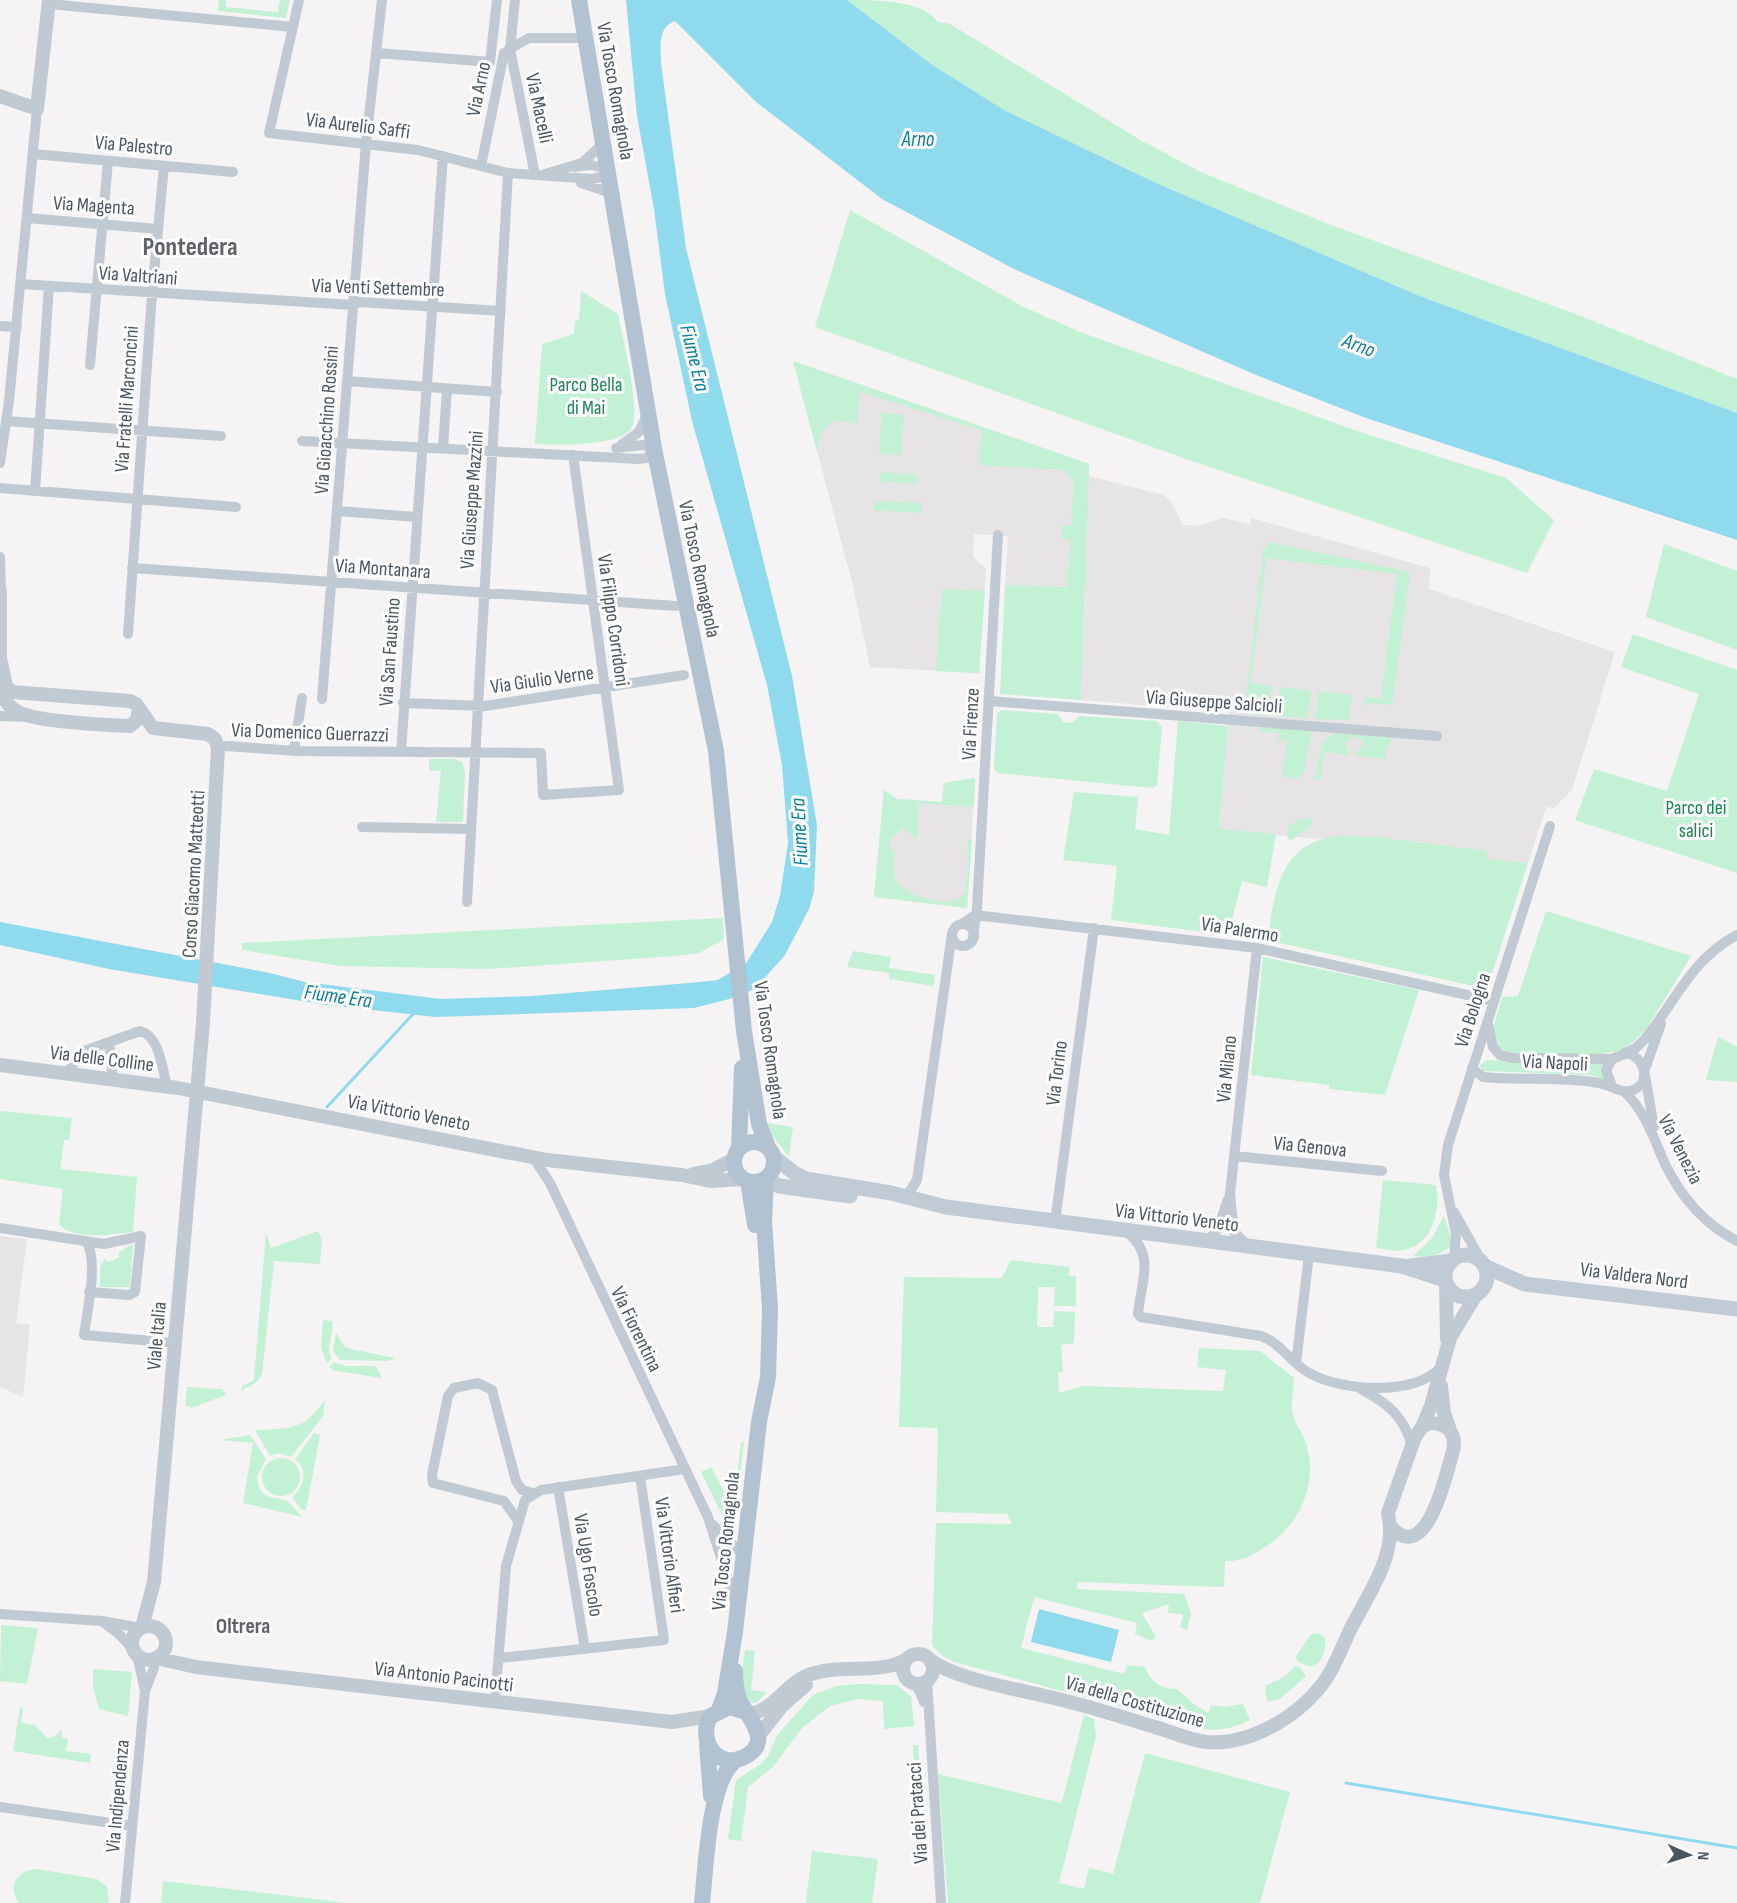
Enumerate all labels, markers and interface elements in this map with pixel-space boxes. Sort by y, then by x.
street label: Via Tosco Romagnola [591,20,639,162]
street label: Via Arno [462,60,496,119]
street label: Via Macelli [520,71,558,145]
street label: Via Aurelio Saffi [304,108,411,144]
water label: Arno [901,127,935,152]
street label: Via Palestro [94,131,174,161]
street label: Via Magenta [52,191,135,221]
district label: Pontedera [142,232,238,263]
street label: Via Valtriani [98,261,178,291]
street label: Via Venti Settembre [311,274,445,302]
water label: Fiume Era [674,322,715,395]
street label: Via Fratelli Marconcini [110,325,144,473]
water label: Arno [1338,328,1379,363]
street label: Via Gioacchino Rossini [310,345,344,495]
park label: Parco Bella di Mai [550,373,622,420]
street label: Via Giuseppe Mazzini [455,430,489,570]
street label: Via Tosco Romagnola [673,499,725,640]
street label: Via Filippo Corridoni [592,553,634,688]
street label: Via Montanara [334,554,431,584]
street label: Via San Faustino [374,597,406,707]
street label: Via Giulio Verne [489,661,595,699]
street label: Via Giuseppe Salcioli [1145,685,1283,719]
street label: Via Firenze [957,687,985,761]
street label: Via Domenico Guerrazzi [231,718,389,748]
street label: Corso Giacomo Matteotti [178,790,210,958]
park label: Parco dei salici [1666,796,1726,843]
water label: Fiume Era [785,797,814,866]
street label: Via Palermo [1199,912,1280,948]
street label: Via Bologna [1450,970,1496,1051]
water label: Fiume Era [303,979,374,1014]
street label: Via Tosco Romagnola [748,979,792,1121]
street label: Via Milano [1212,1034,1242,1104]
street label: Via Torino [1041,1039,1073,1107]
street label: Via delle Colline [48,1041,155,1077]
street label: Via Napoli [1521,1049,1589,1077]
street label: Via Vittorio Veneto [345,1089,472,1137]
street label: Via Venezia [1652,1110,1708,1188]
street label: Via Genova [1272,1131,1348,1163]
street label: Via Vittorio Veneto [1113,1198,1240,1238]
street label: Via Valdera Nord [1579,1257,1689,1295]
street label: Via Fiorentina [605,1283,667,1376]
street label: Viale Italia [142,1301,172,1371]
street label: Via Tosco Romagnola [707,1471,745,1612]
street label: Via Vittorio Alfieri [649,1496,689,1614]
street label: Via Ugo Foscolo [568,1512,608,1618]
district label: Oltrera [216,1613,270,1640]
street label: Via Antonio Pacinotti [373,1657,515,1697]
street label: Via della Costituzione [1062,1671,1207,1733]
street label: Via Indipendenza [101,1739,135,1853]
street label: Via dei Pratacci [902,1761,934,1865]
north arrow [1659,1825,1719,1885]
text: N [1693,1851,1712,1860]

